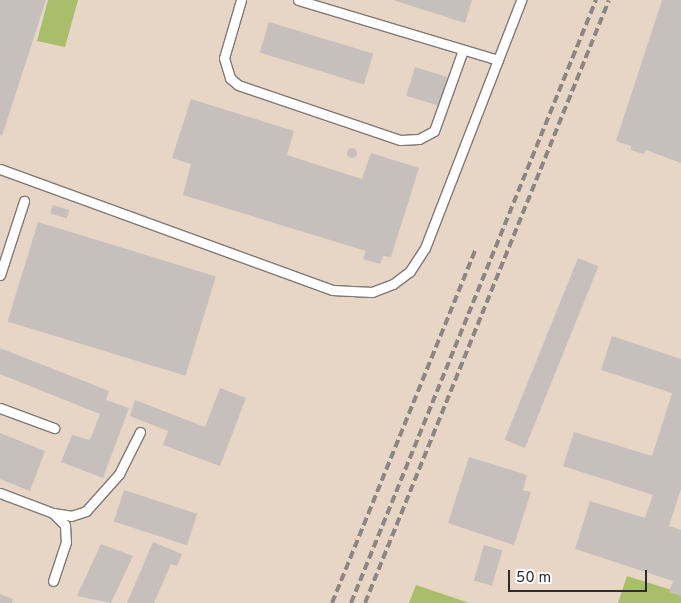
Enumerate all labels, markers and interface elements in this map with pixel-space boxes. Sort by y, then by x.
scale bar [511,560,650,592]
text: 50 m [516,569,551,588]

